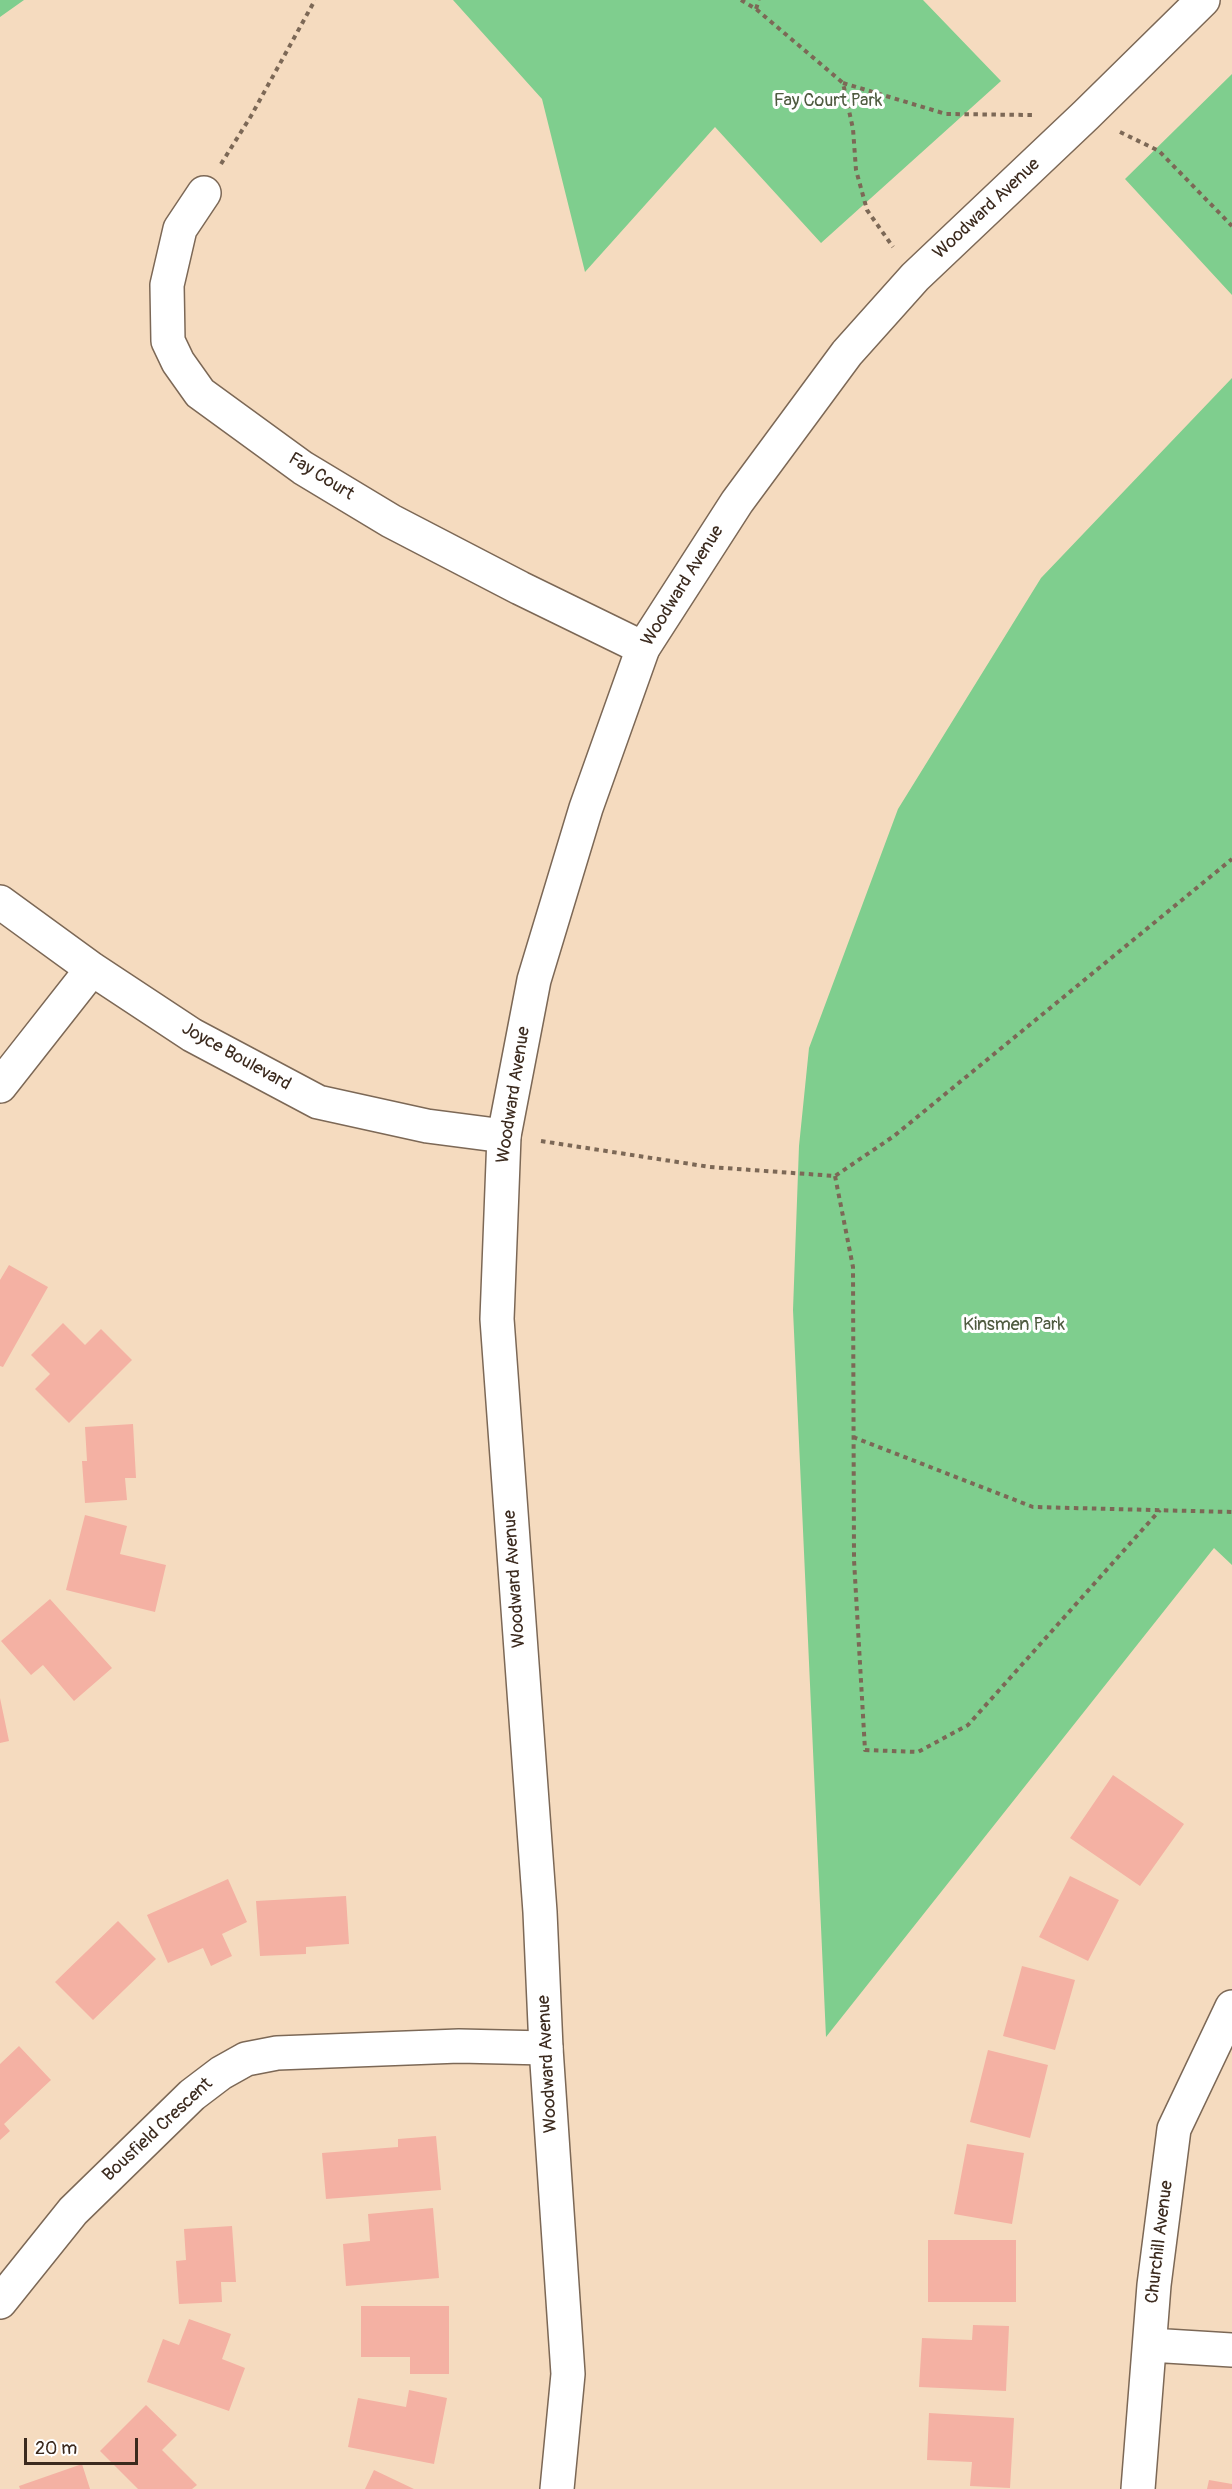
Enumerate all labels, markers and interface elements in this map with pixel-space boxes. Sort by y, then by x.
park label: Fay Court Park [774,90,882,112]
street label: Woodward Avenue [929,154,1045,264]
street label: Fay Court [284,448,358,506]
street label: Woodward Avenue [637,522,729,650]
street label: Joyce Boulevard [178,1018,294,1096]
street label: Woodward Avenue [493,1025,535,1165]
park label: Kinsmen Park [963,1314,1065,1336]
street label: Woodward Avenue [499,1509,531,1649]
street label: Woodward Avenue [534,1994,562,2134]
street label: Bousfield Crescent [99,2074,217,2186]
street label: Churchill Avenue [1142,2179,1178,2305]
scale bar [27,2426,141,2464]
text: 20 m [35,2437,77,2460]

